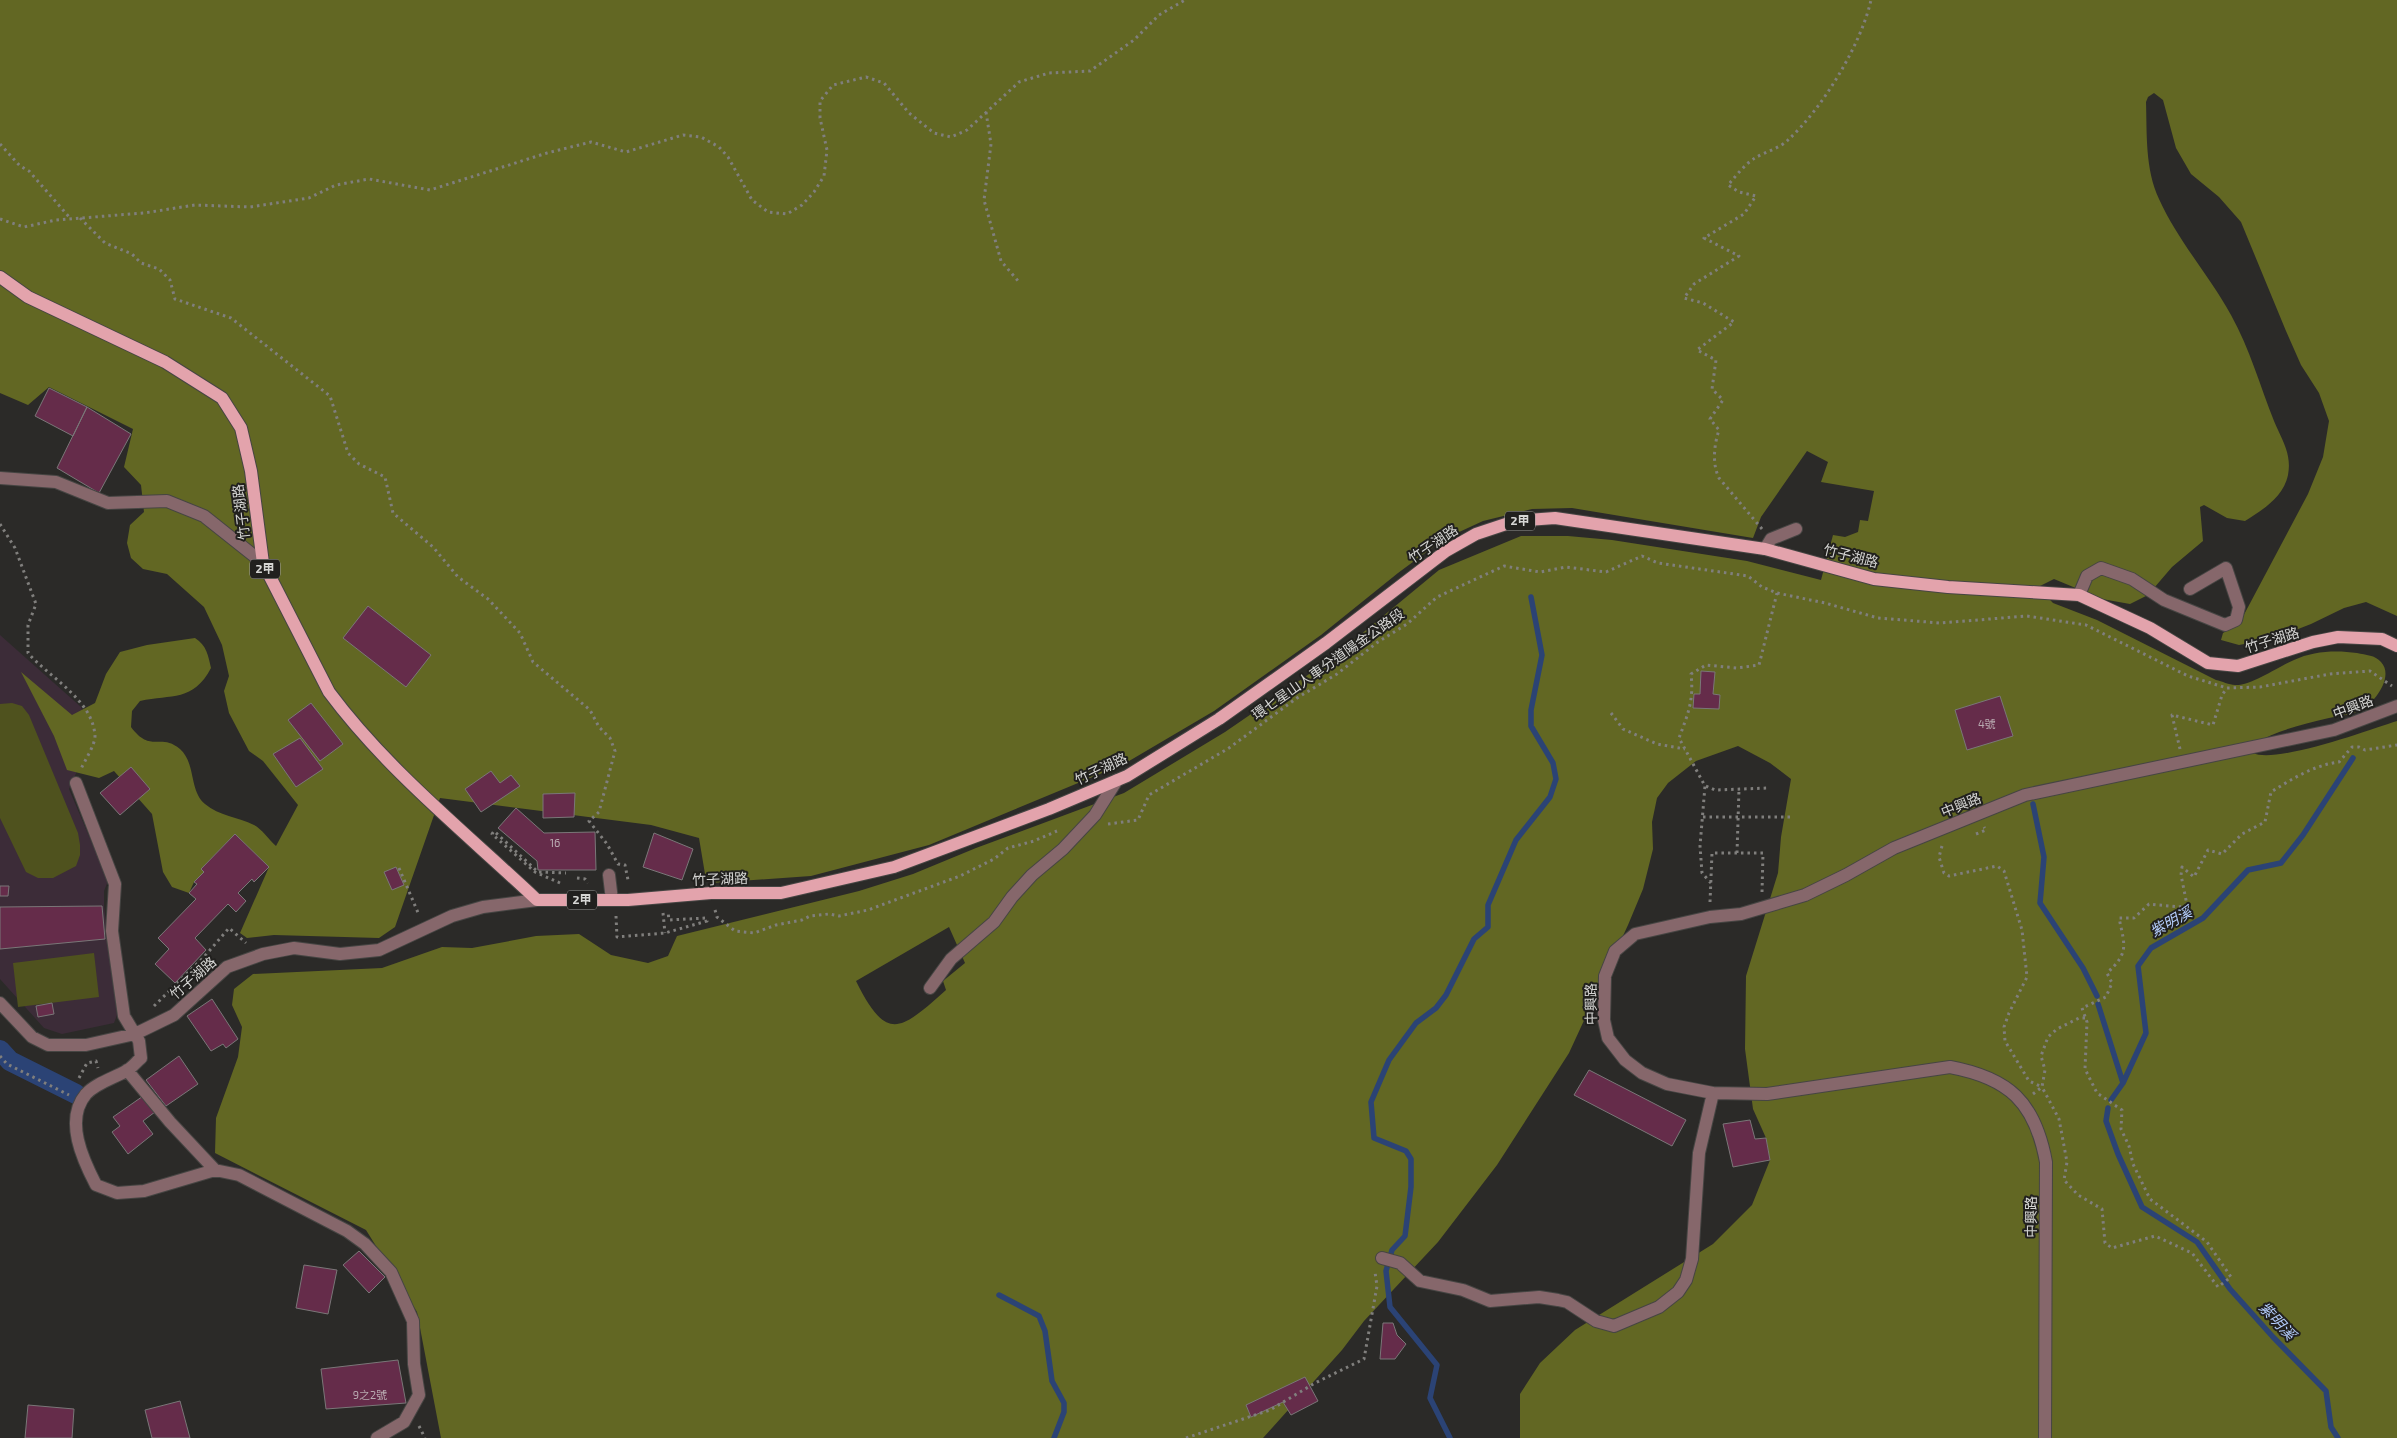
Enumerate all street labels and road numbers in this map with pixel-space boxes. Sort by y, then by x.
street label: 竹子湖路 [229,483,252,541]
road number: 2甲 [1505,512,1535,530]
street label: 竹子湖路 [1405,521,1461,566]
street label: 竹子湖路 [1822,540,1880,571]
road number: 2甲 [250,560,280,578]
street label: 環七星山人車分道陽金公路段 [1248,604,1407,723]
street label: 竹子湖路 [2243,623,2301,656]
street label: 中興路 [2330,691,2375,722]
street label: 竹子湖路 [1072,749,1130,788]
street label: 中興路 [1938,789,1983,820]
street label: 竹子湖路 [692,869,748,888]
road number: 2甲 [567,890,597,910]
street label: 竹子湖路 [166,953,219,1002]
street label: 中興路 [1582,983,1599,1025]
street label: 中興路 [2022,1196,2039,1238]

